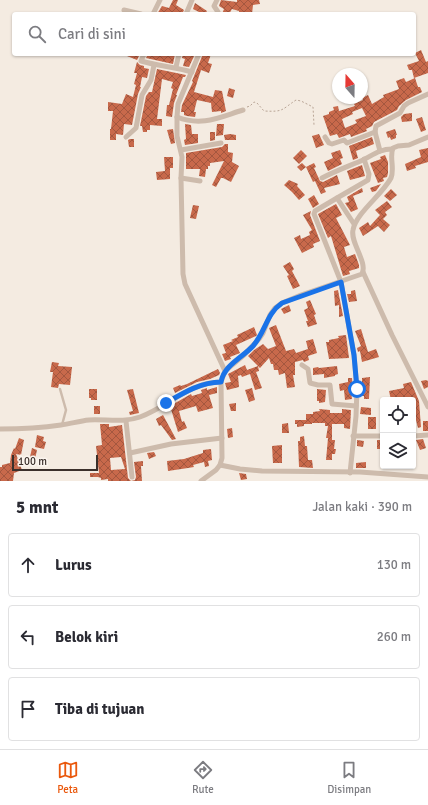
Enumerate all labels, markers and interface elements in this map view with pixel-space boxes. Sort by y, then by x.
search box [12,12,416,56]
icon: search [26,23,48,45]
text: Cari di sini [58,25,126,43]
north arrow [332,68,368,104]
route start [348,380,366,398]
route end [157,394,175,412]
map controls [380,397,416,469]
button: locate [380,397,416,433]
button: layers [380,433,416,469]
scale bar [12,453,98,472]
text: 100 m [18,455,47,468]
text: 5 mnt [16,497,58,518]
text: Jalan kaki · 390 m [313,499,412,515]
icon: ahead [17,554,39,576]
text: Lurus [55,556,92,574]
text: 130 m [377,557,411,573]
icon: left [17,626,39,648]
text: Belok kiri [55,628,118,646]
text: 260 m [377,629,411,645]
icon: arrive [17,698,39,720]
text: Tiba di tujuan [55,700,145,718]
tab: Peta [57,759,79,796]
tab: Rute [192,759,214,796]
tab: Disimpan [327,759,371,796]

